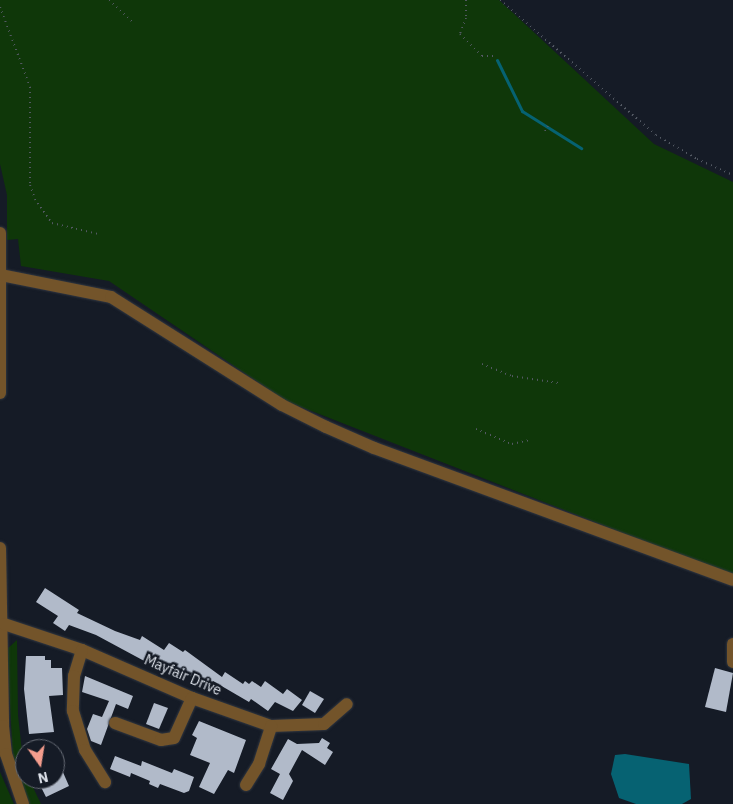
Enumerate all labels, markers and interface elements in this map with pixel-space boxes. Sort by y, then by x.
street label: Mayfair Drive [142,651,224,699]
north arrow [15,739,65,789]
text: N [36,768,50,788]

